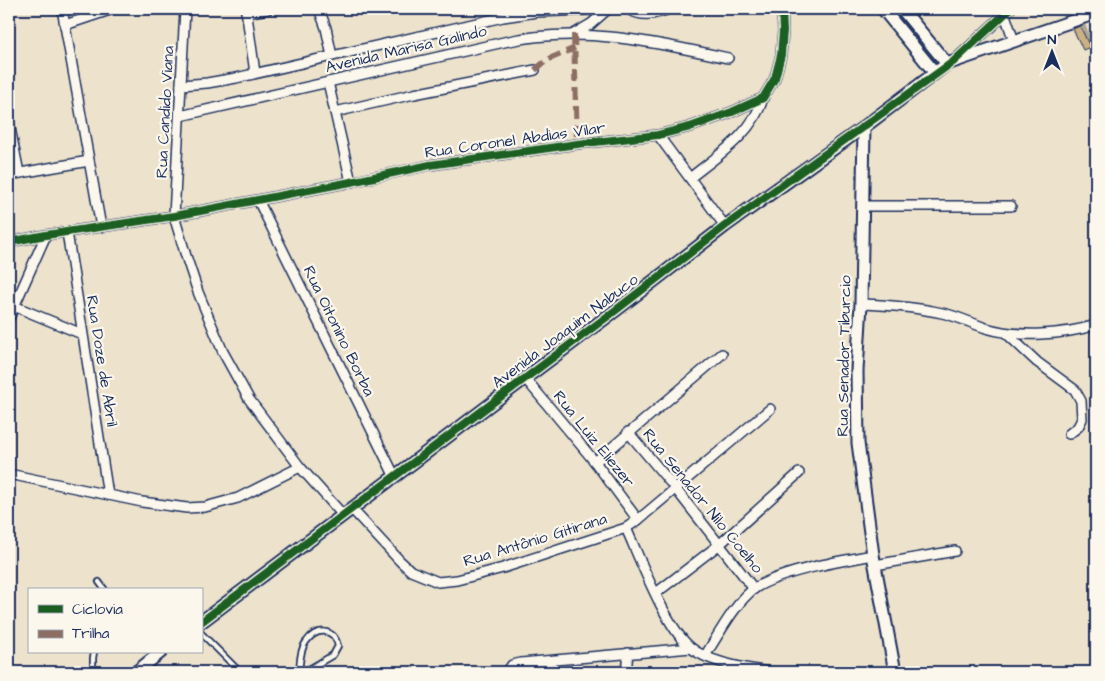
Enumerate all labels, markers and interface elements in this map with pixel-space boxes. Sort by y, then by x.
street label: Avenida Marisa Galindo [323,20,489,78]
north arrow [1028,28,1078,78]
text: N [1048,30,1057,50]
street label: Rua Candido Viana [151,45,179,179]
street label: Rua Coronel Abdias Vilar [423,116,607,164]
street label: Rua Oitonino Borba [298,262,380,400]
street label: Avenida Joaquim Nabuco [487,269,643,393]
street label: Rua Senador Tiburcio [832,275,856,437]
street label: Rua Doze de Abril [81,294,123,428]
street label: Rua Luiz Eliezer [548,386,640,492]
street label: Rua Senador Nilo Coelho [638,424,768,578]
street label: Rua Antônio Gitirana [460,508,610,572]
legend [28,588,202,654]
text: Ciclovia [72,599,123,620]
text: Trilha [72,623,110,644]

